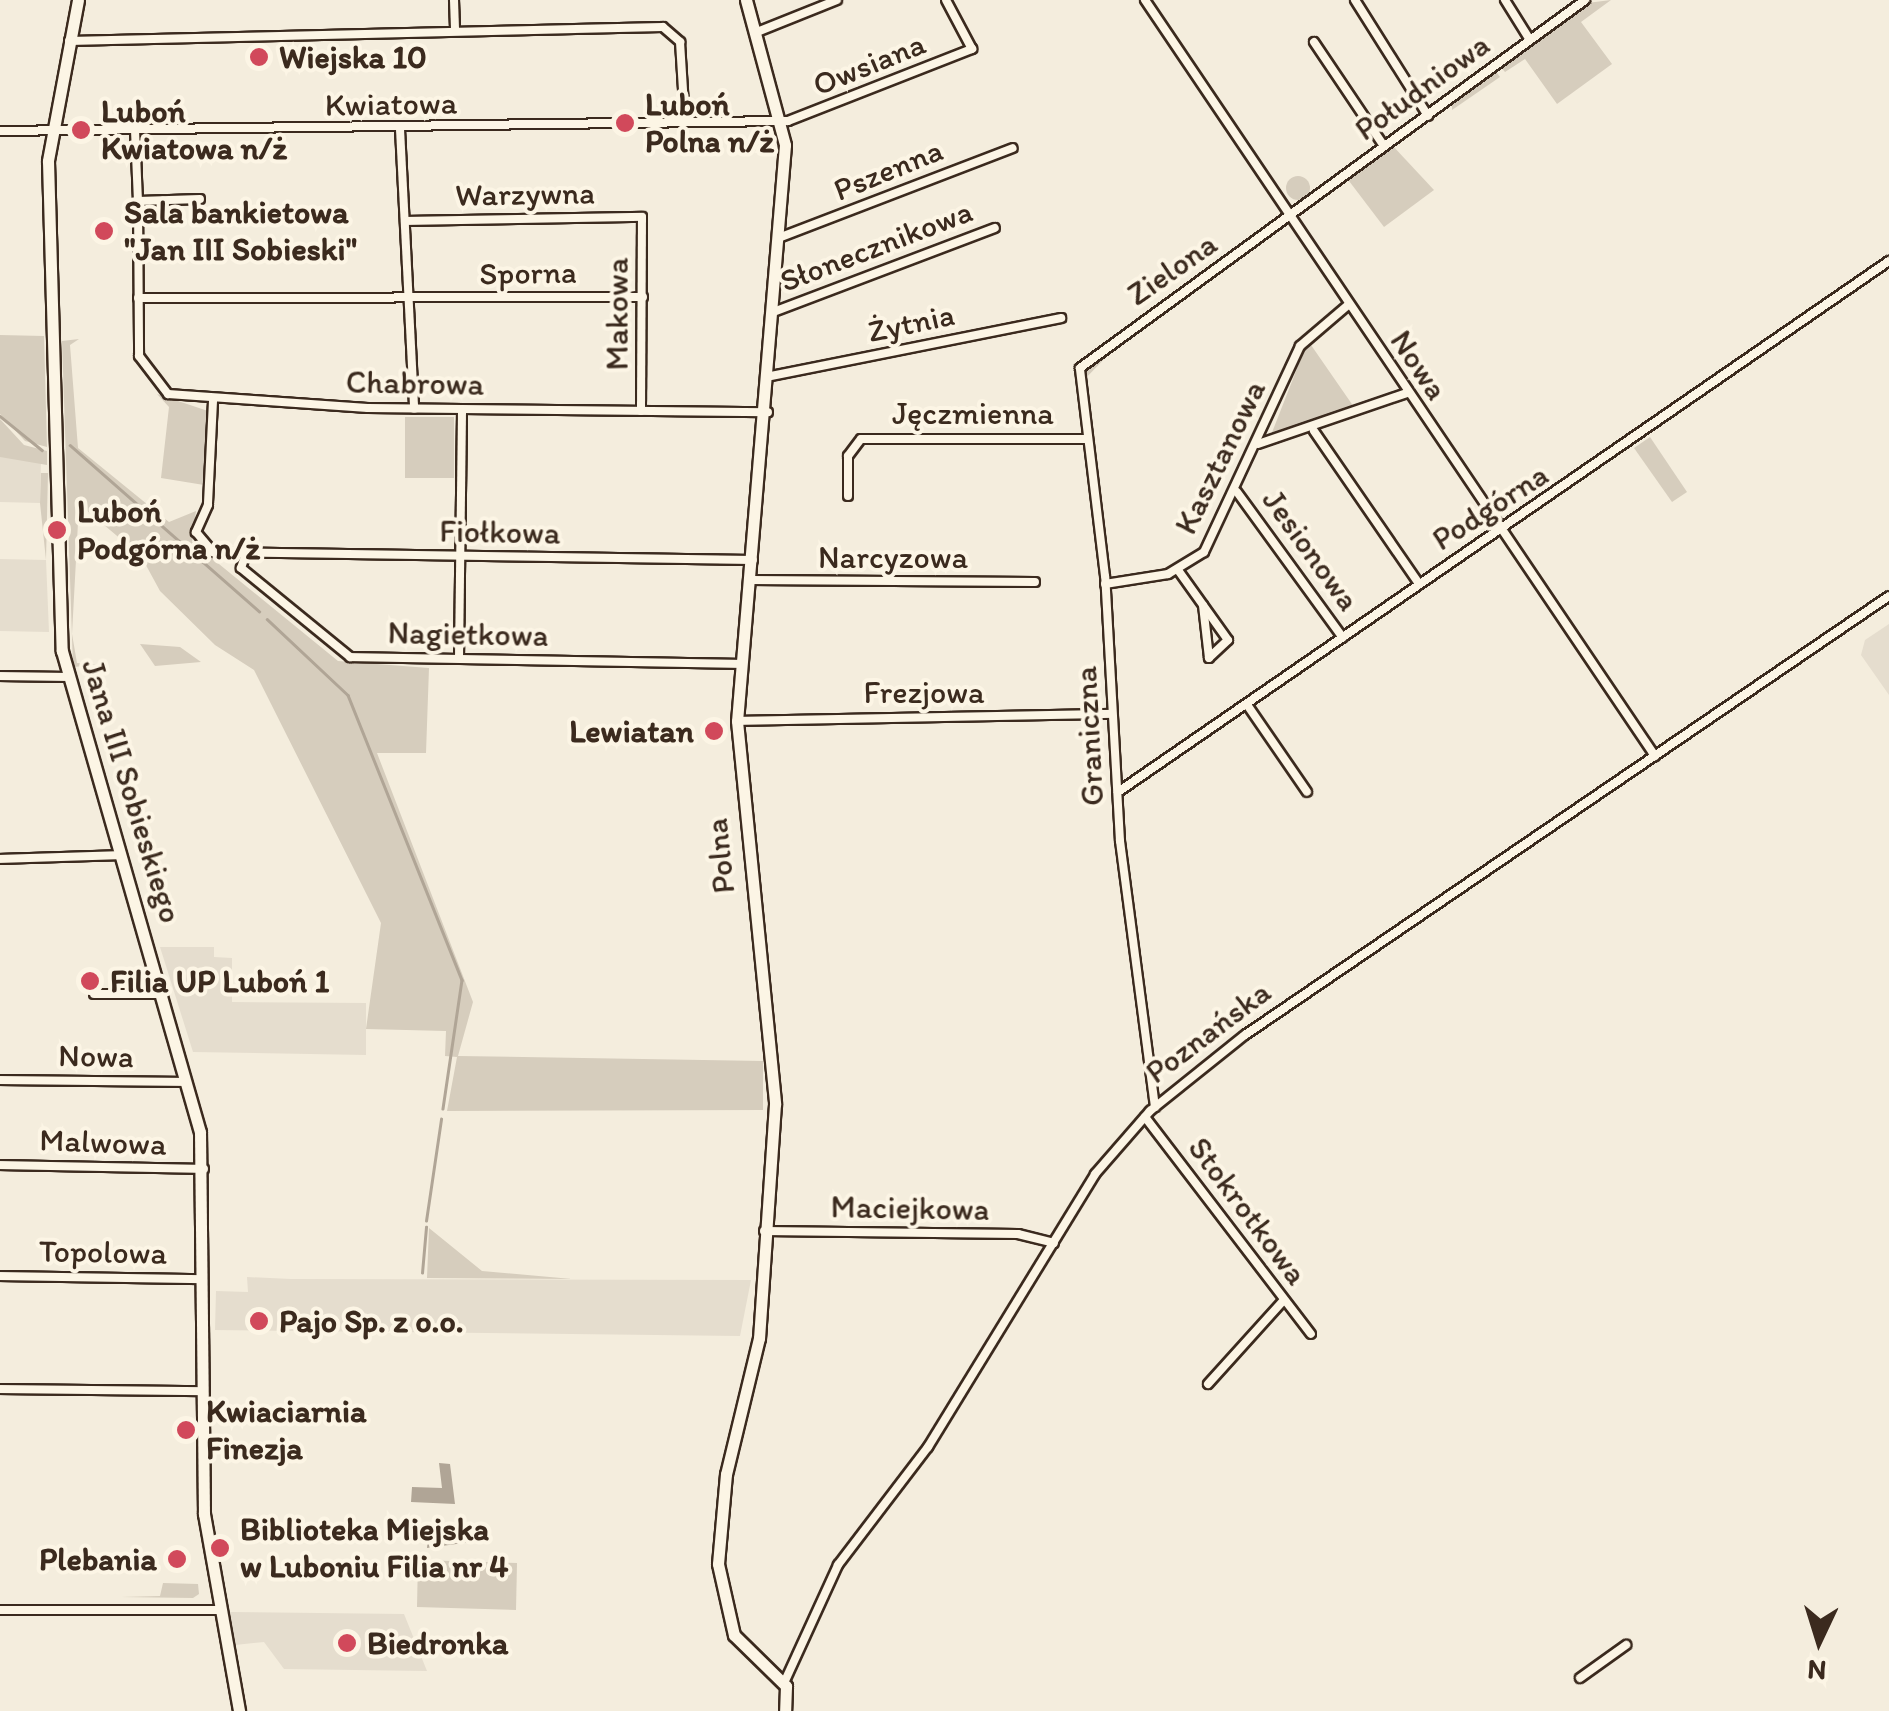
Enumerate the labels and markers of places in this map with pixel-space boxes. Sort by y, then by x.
place label: Wiejska 10 [279,38,427,76]
marker: Wiejska 10 [248,46,270,68]
place label: Luboń Polna n/ż [645,86,774,161]
place label: Luboń Kwiatowa n/ż [101,93,287,168]
marker: Luboń Polna n/ż [614,112,636,134]
marker: Luboń Kwiatowa n/ż [70,119,92,141]
place label: Sala bankietowa "Jan III Sobieski" [124,194,357,269]
marker: Sala bankietowa "Jan III Sobieski" [93,220,115,242]
place label: Luboń Podgórna n/ż [77,493,261,568]
marker: Luboń Podgórna n/ż [46,519,68,541]
place label: Lewiatan [569,712,694,750]
marker: Lewiatan [703,720,725,742]
place label: Filia UP Luboń 1 [110,962,329,1000]
marker: Filia UP Luboń 1 [79,970,101,992]
place label: Pajo Sp. z o.o. [279,1302,465,1340]
marker: Pajo Sp. z o.o. [248,1310,270,1332]
place label: Kwiaciarnia Finezja [206,1393,367,1468]
marker: Kwiaciarnia Finezja [175,1419,197,1441]
place label: Biblioteka Miejska w Luboniu Filia nr 4 [240,1511,508,1586]
marker: Biblioteka Miejska w Luboniu Filia nr 4 [209,1537,231,1559]
place label: Plebania [39,1540,157,1578]
marker: Plebania [166,1548,188,1570]
place label: Biedronka [367,1624,508,1662]
marker: Biedronka [336,1632,358,1654]

